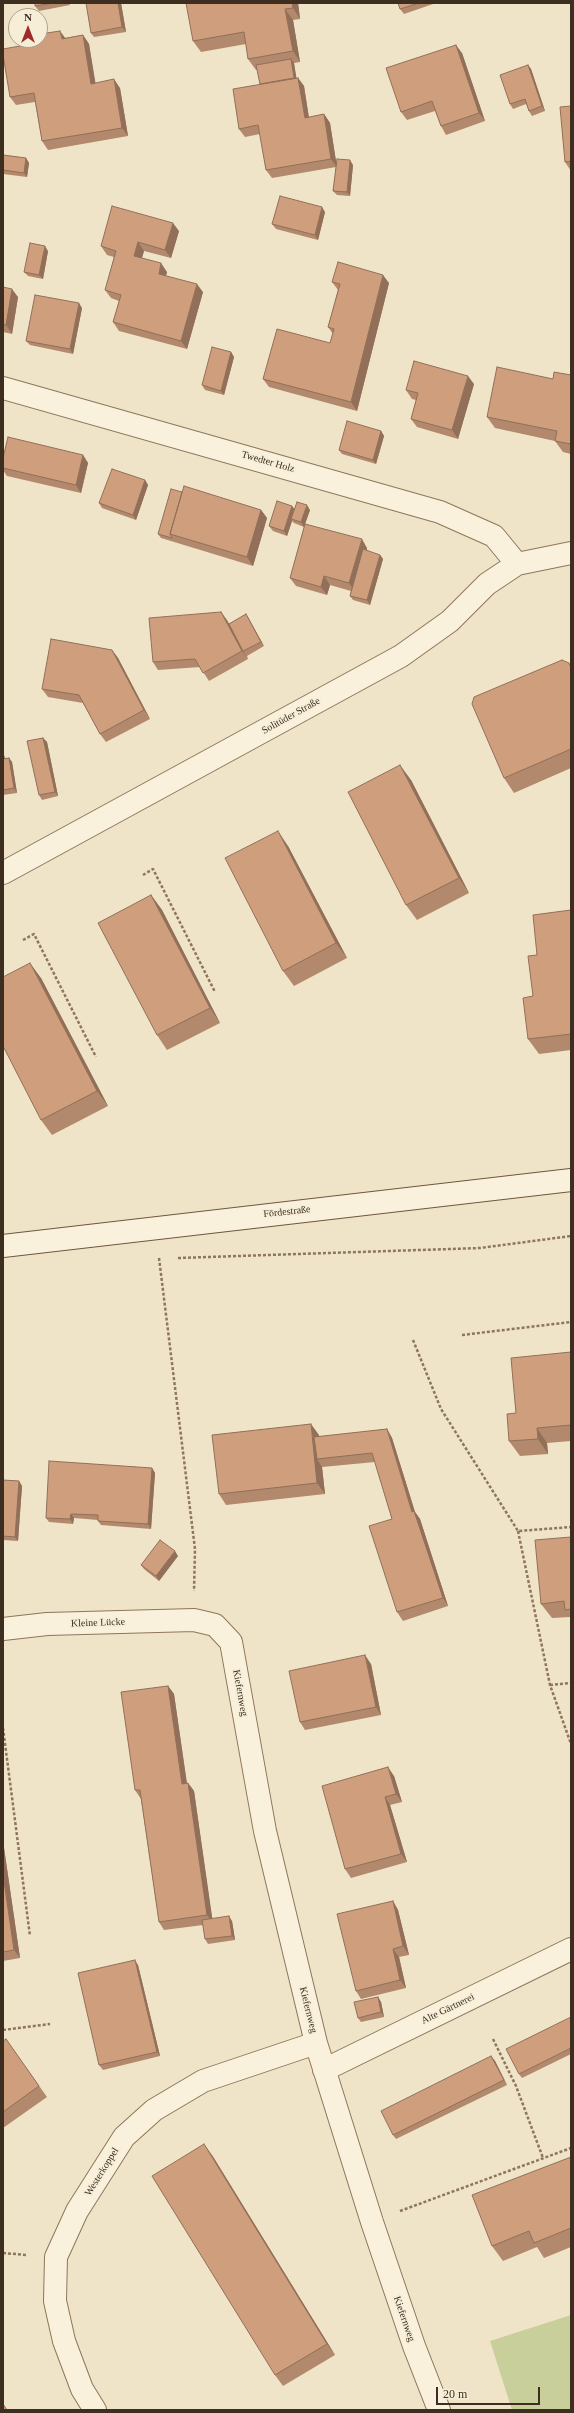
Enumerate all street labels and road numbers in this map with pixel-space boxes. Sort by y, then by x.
street label: Twedter Holz [240,449,296,475]
street label: Solitüder Straße [260,695,322,737]
street label: Fördestraße [263,1204,311,1220]
street label: Kleine Lücke [71,1616,125,1630]
street label: Kiefernweg [230,1669,250,1717]
street label: Kiefernweg [296,1986,320,2034]
street label: Alte Gärtnerei [420,1991,476,2027]
street label: Westerkoppel [82,2146,122,2198]
street label: Kiefernweg [391,2295,417,2343]

